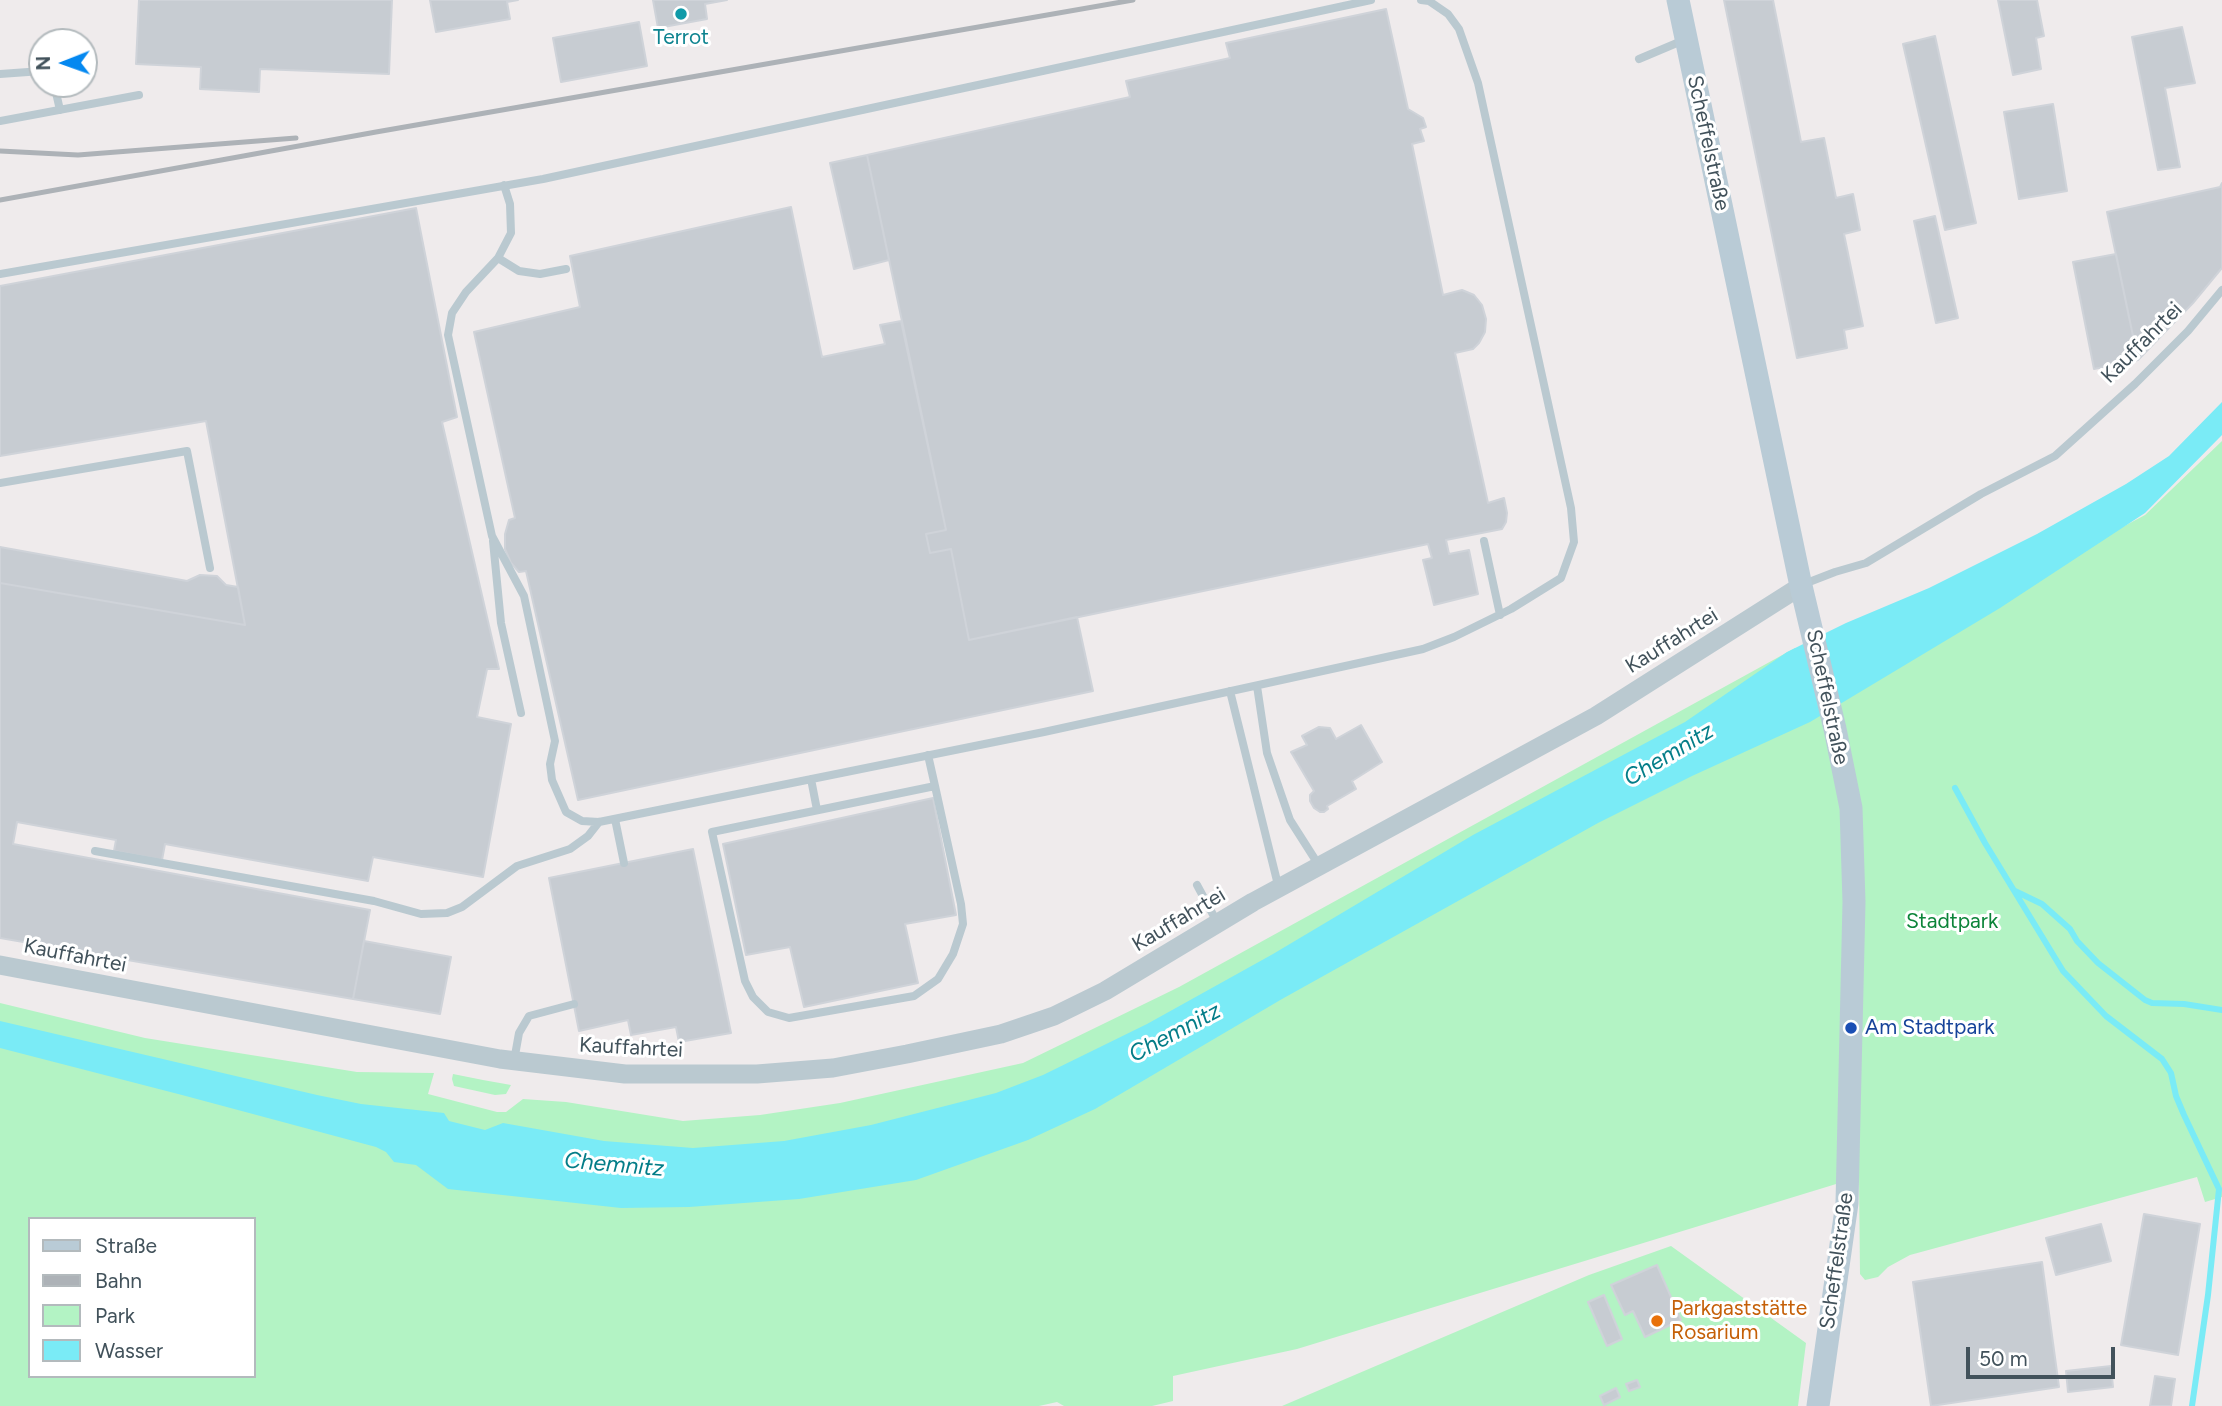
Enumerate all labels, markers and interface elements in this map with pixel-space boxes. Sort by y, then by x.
marker: Terrot [673,6,689,22]
place label: Terrot [653,25,709,51]
north arrow [28,28,98,98]
text: N [32,56,55,71]
street label: Scheffelstraße [1681,73,1735,213]
street label: Kauffahrtei [2096,297,2188,389]
street label: Kauffahrtei [1621,603,1723,679]
street label: Scheffelstraße [1800,627,1854,767]
water label: Chemnitz [1619,717,1719,793]
street label: Kauffahrtei [1128,882,1230,958]
park label: Stadtpark [1906,909,1998,935]
street label: Kauffahrtei [21,934,129,978]
water label: Chemnitz [1124,997,1226,1069]
place label: Am Stadtpark [1865,1015,1994,1041]
marker: Am Stadtpark [1843,1020,1859,1036]
street label: Kauffahrtei [578,1033,684,1063]
water label: Chemnitz [563,1147,665,1183]
street label: Scheffelstraße [1815,1191,1859,1331]
legend [28,1217,256,1378]
text: Straße [95,1233,157,1258]
text: Bahn [95,1268,142,1293]
place label: Parkgaststätte Rosarium [1671,1296,1807,1346]
text: Park [95,1303,135,1328]
marker: Parkgaststätte Rosarium [1649,1313,1665,1329]
scale bar [1970,1332,2119,1376]
text: Wasser [95,1338,163,1363]
text: 50 m [1979,1346,2028,1371]

